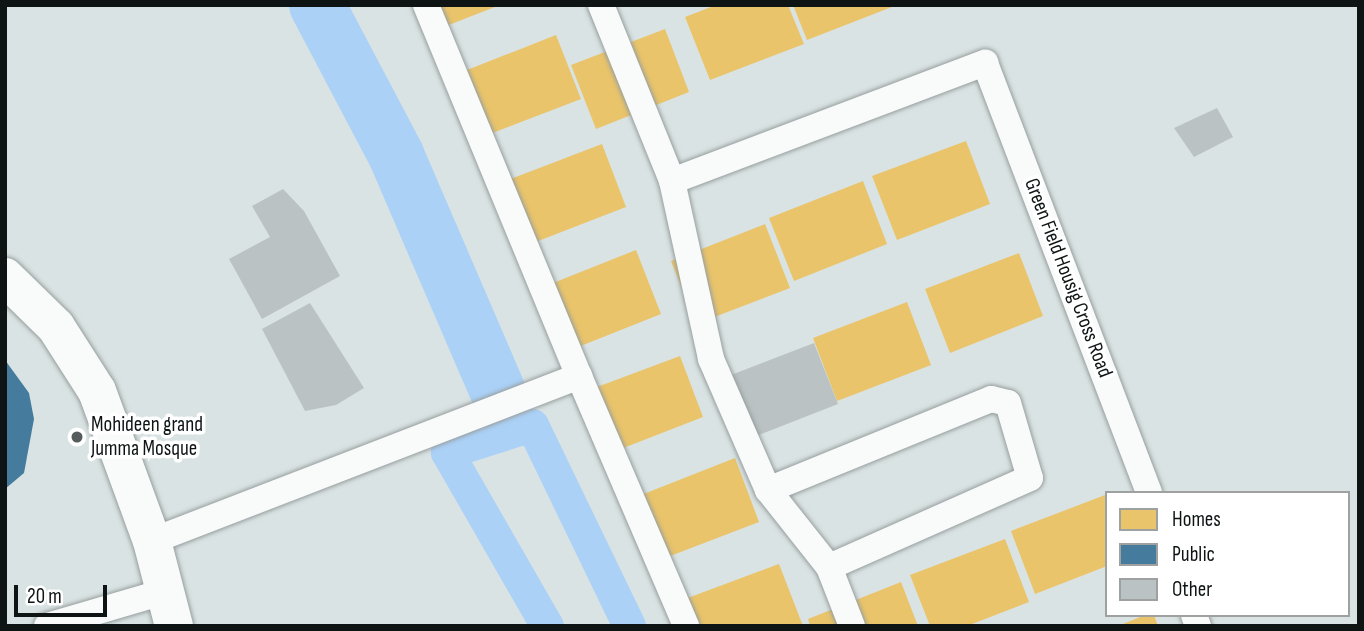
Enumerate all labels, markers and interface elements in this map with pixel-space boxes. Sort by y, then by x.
street label: Green Field Housig Cross Road [1018,175,1118,381]
place label: Mohideen grand Jumma Mosque [91,412,203,462]
marker: Mohideen grand Jumma Mosque [69,429,85,445]
legend [1105,491,1350,617]
text: Homes [1172,507,1221,532]
text: Public [1172,542,1215,567]
scale bar [18,572,110,616]
text: Other [1172,577,1212,602]
text: 20 m [27,584,62,609]

